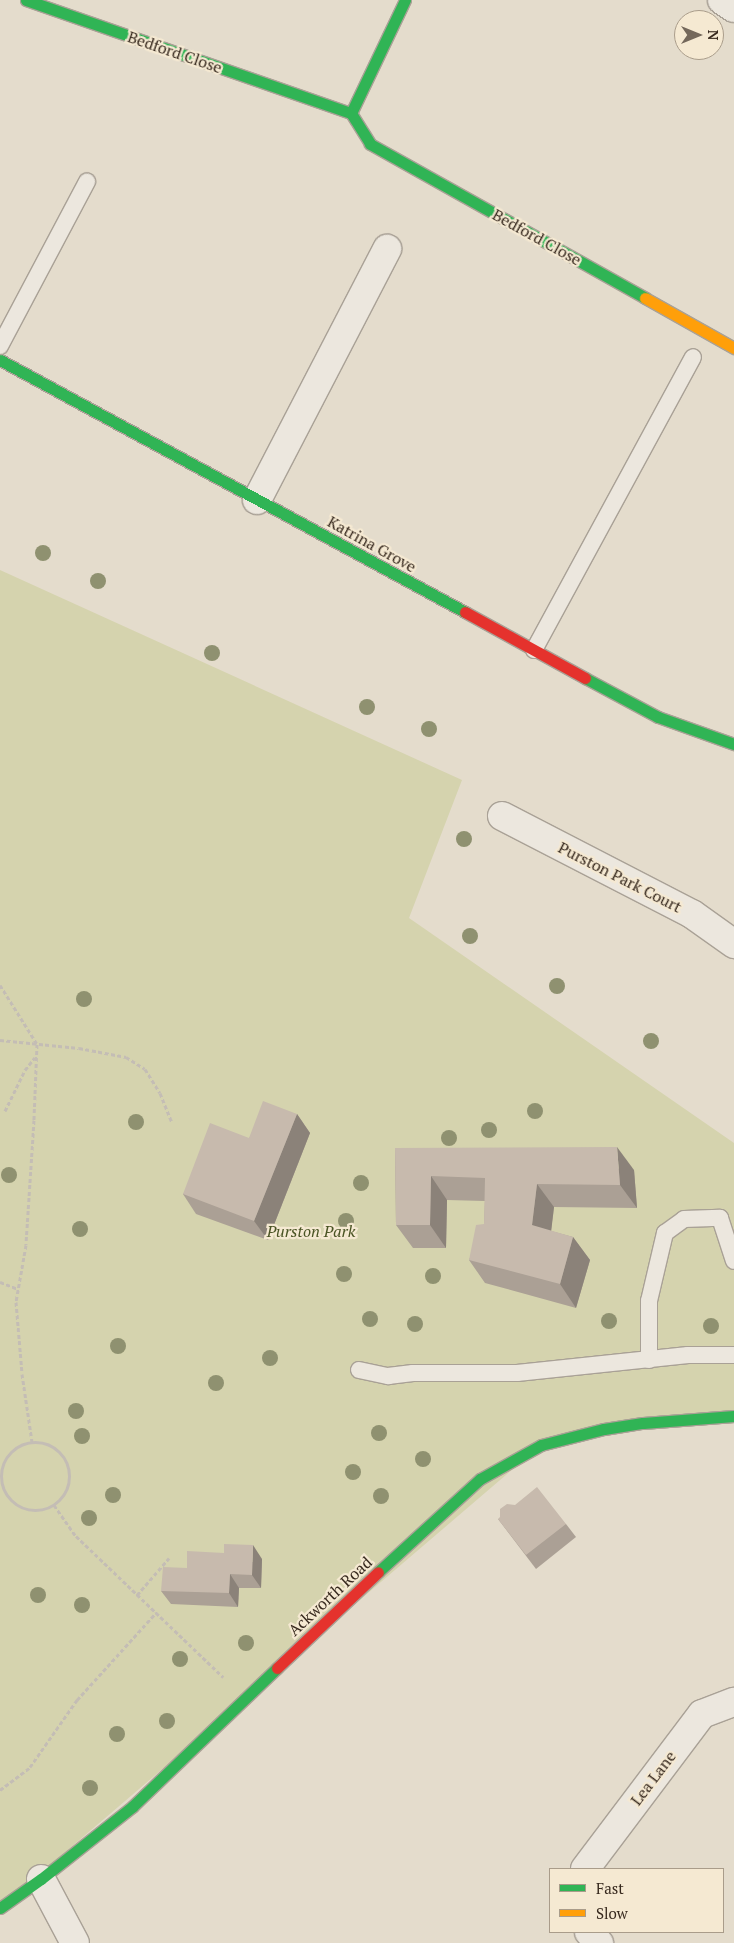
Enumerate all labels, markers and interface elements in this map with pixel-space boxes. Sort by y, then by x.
north arrow [674,10,724,60]
street label: Bedford Close [125,27,225,77]
text: N [704,30,723,40]
street label: Bedford Close [489,205,585,269]
street label: Katrina Grove [324,512,420,576]
street label: Purston Park Court [555,838,685,916]
park label: Purston Park [267,1221,355,1241]
street label: Ackworth Road [284,1552,376,1640]
street label: Lea Lane [626,1747,680,1809]
legend [549,1868,724,1933]
text: Fast [596,1878,624,1898]
text: Slow [596,1903,628,1923]

